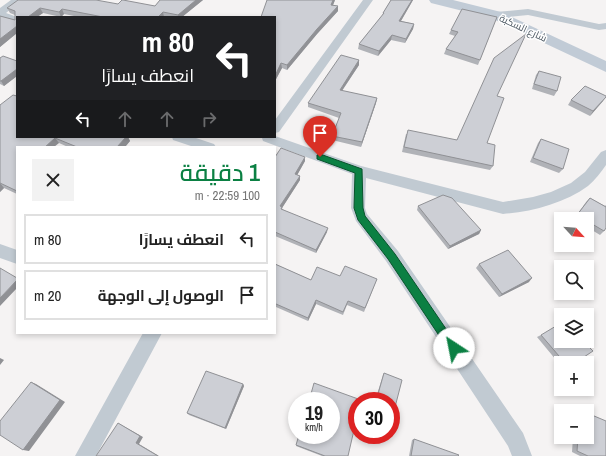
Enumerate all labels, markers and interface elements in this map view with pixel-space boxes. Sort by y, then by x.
street label: شارع السكبة [497,11,549,45]
text: 80 m [142,23,194,61]
icon: left [208,32,260,84]
text: انعطف يسارًا [101,63,194,88]
icon: left [72,108,94,130]
icon: ahead [114,108,136,130]
icon: ahead [156,108,178,130]
icon: right [198,108,220,130]
pin [303,116,337,157]
icon: arrive [309,122,331,144]
text: 1 دقيقة [180,156,260,188]
button: close [32,159,74,201]
text: 100 m · 22:59 [195,187,260,204]
north arrow [554,212,594,252]
map controls [554,212,594,444]
icon: left [236,228,258,250]
text: 80 m [34,229,61,250]
text: انعطف يسارًا [139,229,224,250]
button: search [554,260,594,300]
icon: arrive [236,284,258,306]
text: 20 m [34,285,61,306]
text: الوصول إلى الوجهة [98,285,224,306]
button: layers [554,308,594,348]
position arrow [433,327,475,369]
button: + [554,356,594,396]
speed limit sign: 30 [348,392,400,444]
text: 19 [305,399,323,426]
button: − [554,404,594,444]
text: km/h [305,421,323,434]

